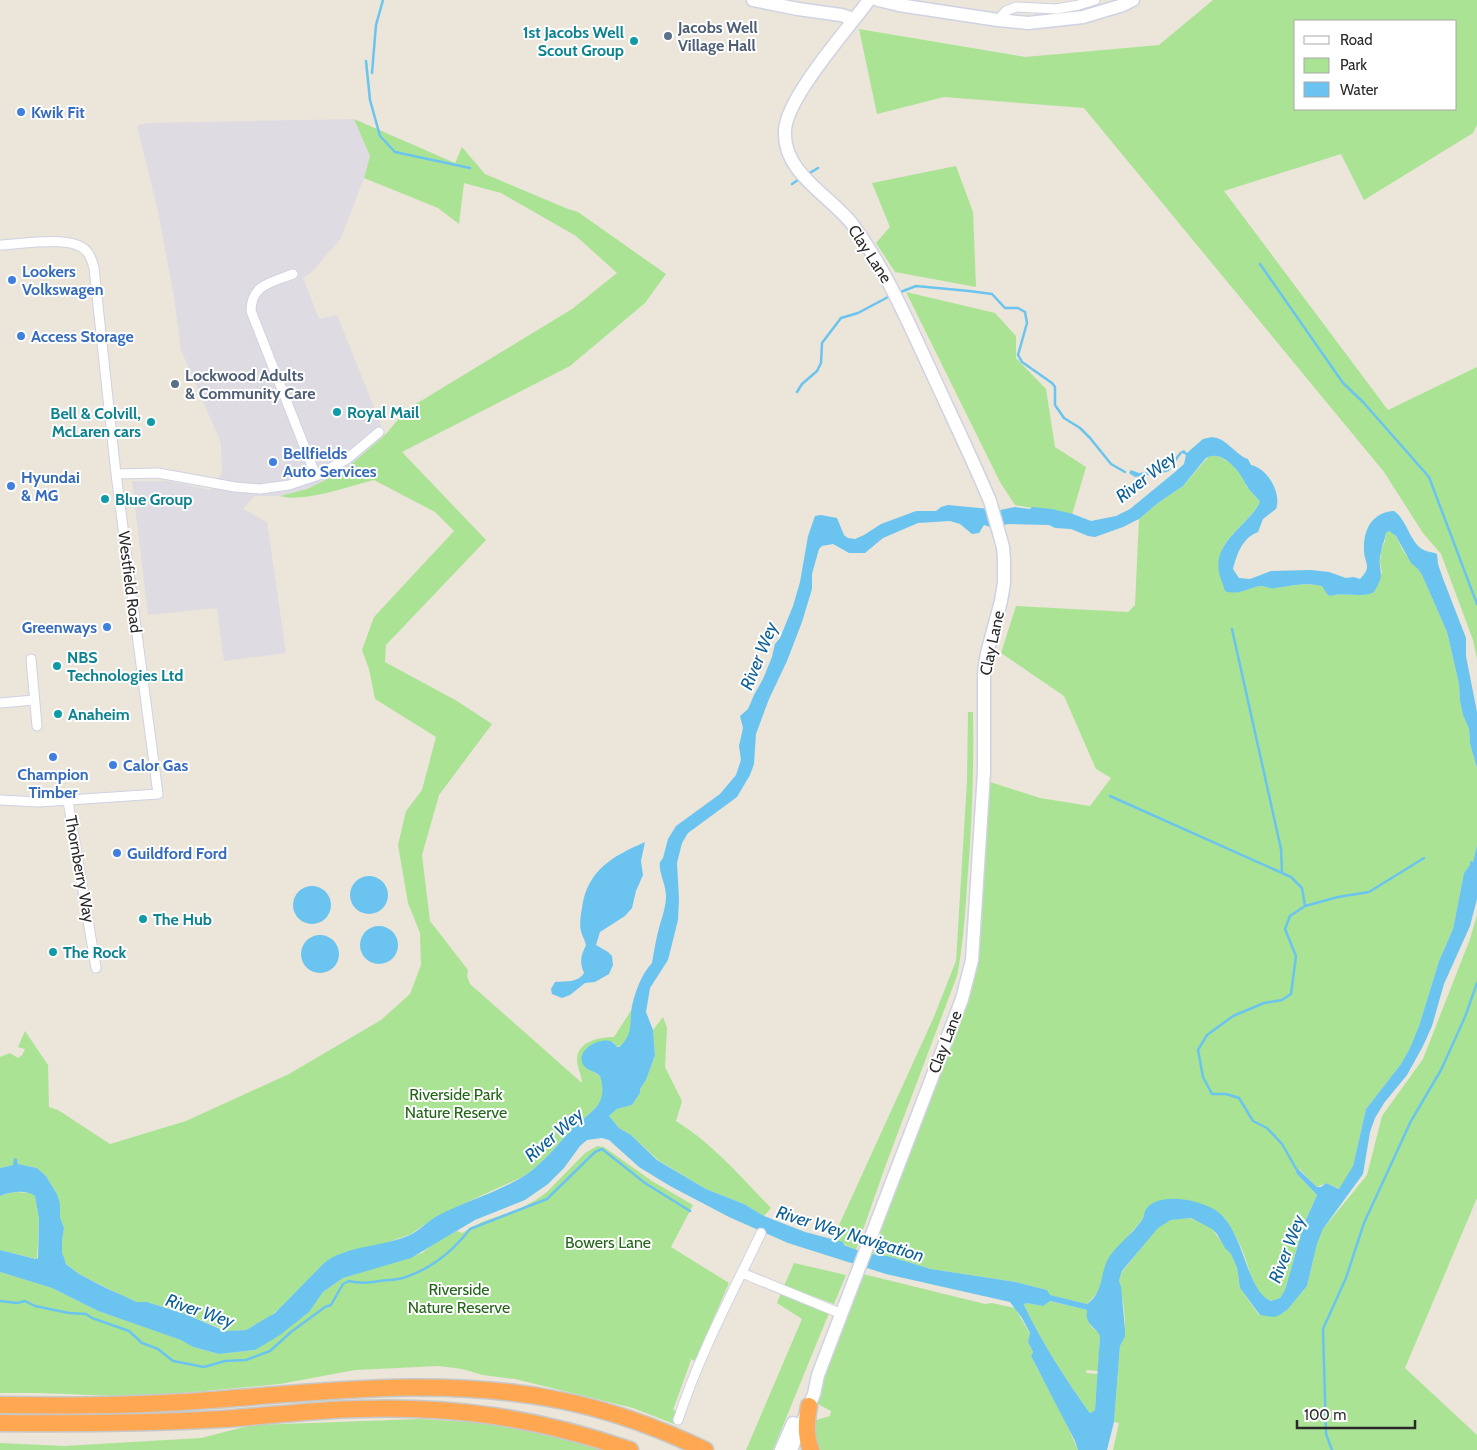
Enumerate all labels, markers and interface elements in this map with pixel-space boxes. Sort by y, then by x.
place label: Jacobs Well Village Hall [677,18,758,55]
legend [1294,20,1457,110]
place label: 1st Jacobs Well Scout Group [523,23,624,60]
marker: Jacobs Well Village Hall [662,30,674,42]
text: Road [1340,31,1373,49]
marker: 1st Jacobs Well Scout Group [628,35,640,47]
text: Park [1340,56,1367,74]
text: Water [1340,81,1378,99]
place label: Kwik Fit [31,103,85,122]
marker: Kwik Fit [15,106,27,118]
street label: Clay Lane [844,221,896,287]
place label: Lookers Volkswagen [22,262,104,299]
marker: Lookers Volkswagen [6,274,18,286]
place label: Access Storage [31,327,134,346]
marker: Access Storage [15,330,27,342]
place label: Lockwood Adults & Community Care [185,366,315,403]
marker: Lockwood Adults & Community Care [169,378,181,390]
place label: Royal Mail [347,403,419,422]
place label: Bell & Colvill, McLaren cars [50,404,141,441]
marker: Royal Mail [331,406,343,418]
marker: Bell & Colvill, McLaren cars [145,416,157,428]
place label: Bellfields Auto Services [283,444,377,481]
water label: River Wey [1111,446,1181,508]
marker: Bellfields Auto Services [267,456,279,468]
place label: Hyundai & MG [21,468,80,505]
marker: Hyundai & MG [5,480,17,492]
place label: Blue Group [115,490,192,509]
marker: Blue Group [99,493,111,505]
street label: Westfield Road [114,530,146,634]
street label: Clay Lane [976,609,1008,677]
place label: Greenways [22,618,97,637]
water label: River Wey [735,618,783,693]
marker: Greenways [101,621,113,633]
place label: NBS Technologies Ltd [67,648,183,685]
marker: NBS Technologies Ltd [51,660,63,672]
place label: Anaheim [68,705,130,724]
marker: Anaheim [52,708,64,720]
marker: Champion Timber [47,751,59,763]
place label: Calor Gas [123,756,188,775]
marker: Calor Gas [107,759,119,771]
place label: Champion Timber [17,765,89,802]
street label: Thornberry Way [61,814,99,924]
place label: Guildford Ford [127,844,227,863]
marker: Guildford Ford [111,847,123,859]
place label: The Hub [153,910,212,929]
marker: The Hub [137,913,149,925]
place label: The Rock [63,943,127,962]
marker: The Rock [47,946,59,958]
street label: Clay Lane [924,1008,966,1076]
park label: Riverside Park Nature Reserve [405,1085,507,1122]
water label: River Wey [520,1103,589,1167]
water label: River Wey Navigation [773,1201,927,1267]
water label: River Wey [1264,1211,1310,1286]
park label: Bowers Lane [565,1233,651,1252]
park label: Riverside Nature Reserve [408,1280,510,1317]
water label: River Wey [163,1289,238,1333]
scale bar [1297,1398,1414,1430]
text: 100 m [1304,1406,1346,1424]

